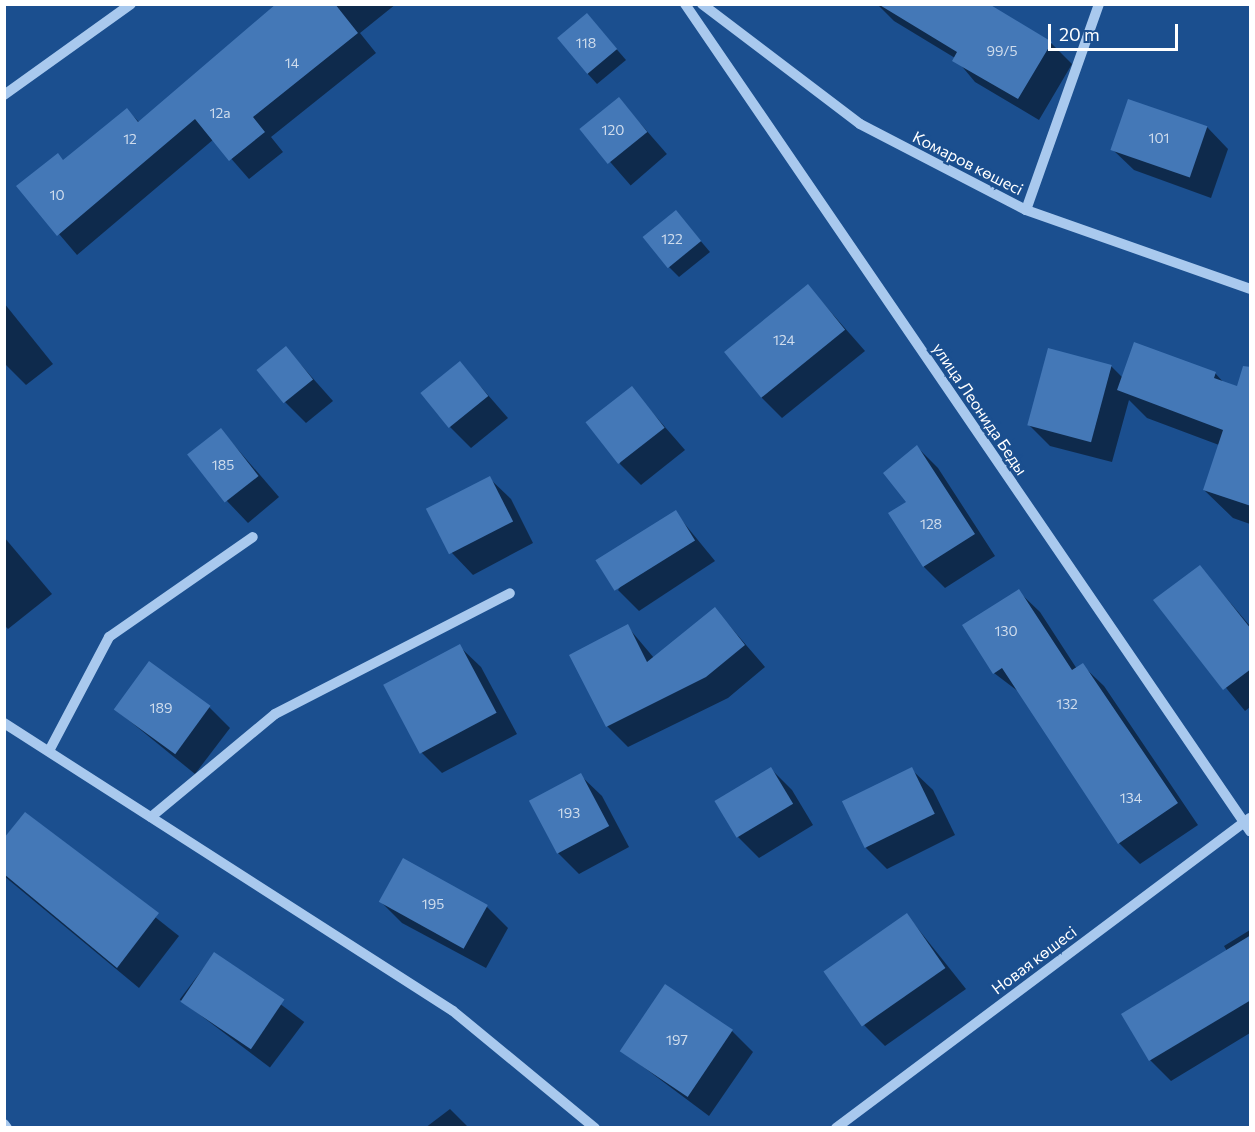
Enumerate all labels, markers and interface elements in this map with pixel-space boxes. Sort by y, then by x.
scale bar [1051,12,1182,50]
text: 20 m [1059,23,1100,45]
house number: 118 [576,35,596,51]
house number: 99/5 [987,43,1017,59]
house number: 14 [285,55,299,71]
house number: 12а [209,105,231,121]
house number: 120 [602,122,624,138]
street label: Комаров көшесі [910,127,1026,199]
house number: 101 [1148,130,1170,146]
house number: 12 [123,131,137,147]
house number: 10 [49,187,65,203]
house number: 122 [661,231,683,247]
house number: 124 [773,332,795,348]
street label: улица Леонида Беды [929,339,1031,479]
house number: 185 [212,457,234,473]
house number: 128 [920,516,942,532]
house number: 130 [994,623,1018,639]
house number: 132 [1056,696,1078,712]
house number: 189 [150,700,172,716]
house number: 134 [1120,790,1142,806]
house number: 193 [558,805,580,821]
house number: 195 [422,896,444,912]
street label: Новая көшесі [988,922,1080,998]
house number: 197 [666,1032,688,1048]

